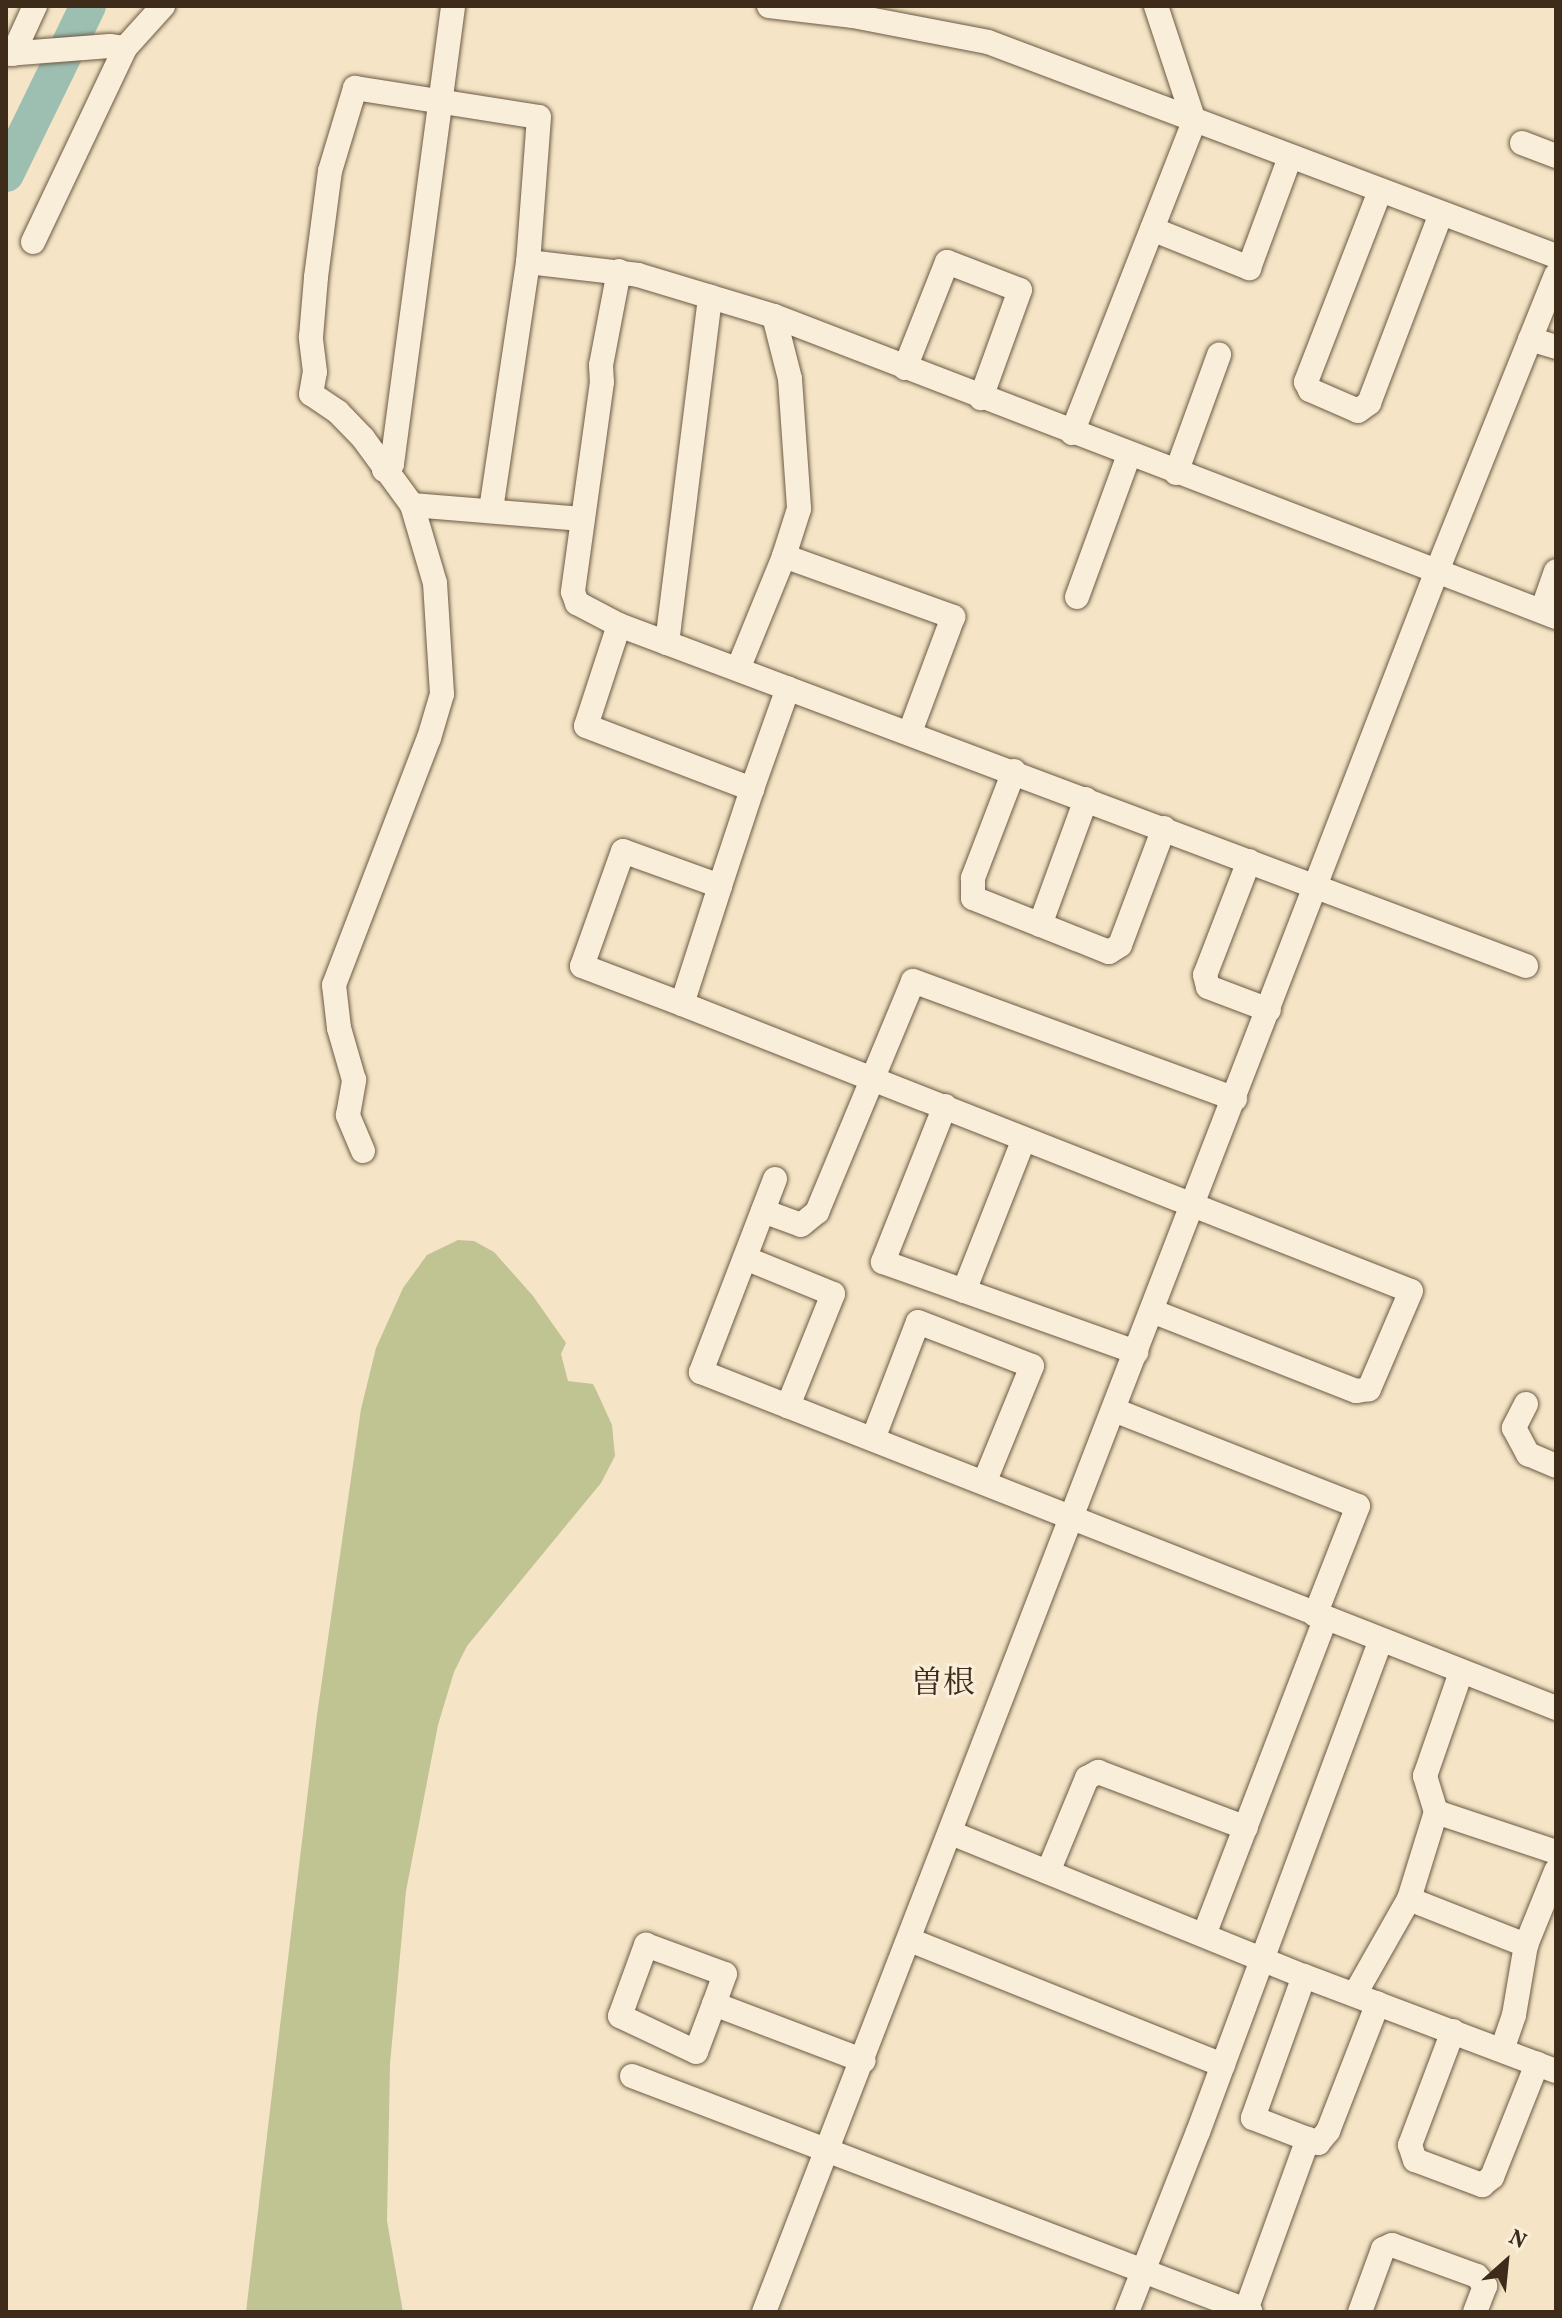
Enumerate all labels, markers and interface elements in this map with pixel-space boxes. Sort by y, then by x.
district label: 曽根 [911,1666,975,1704]
north arrow [1466,2222,1546,2302]
text: N [1503,2223,1531,2258]

